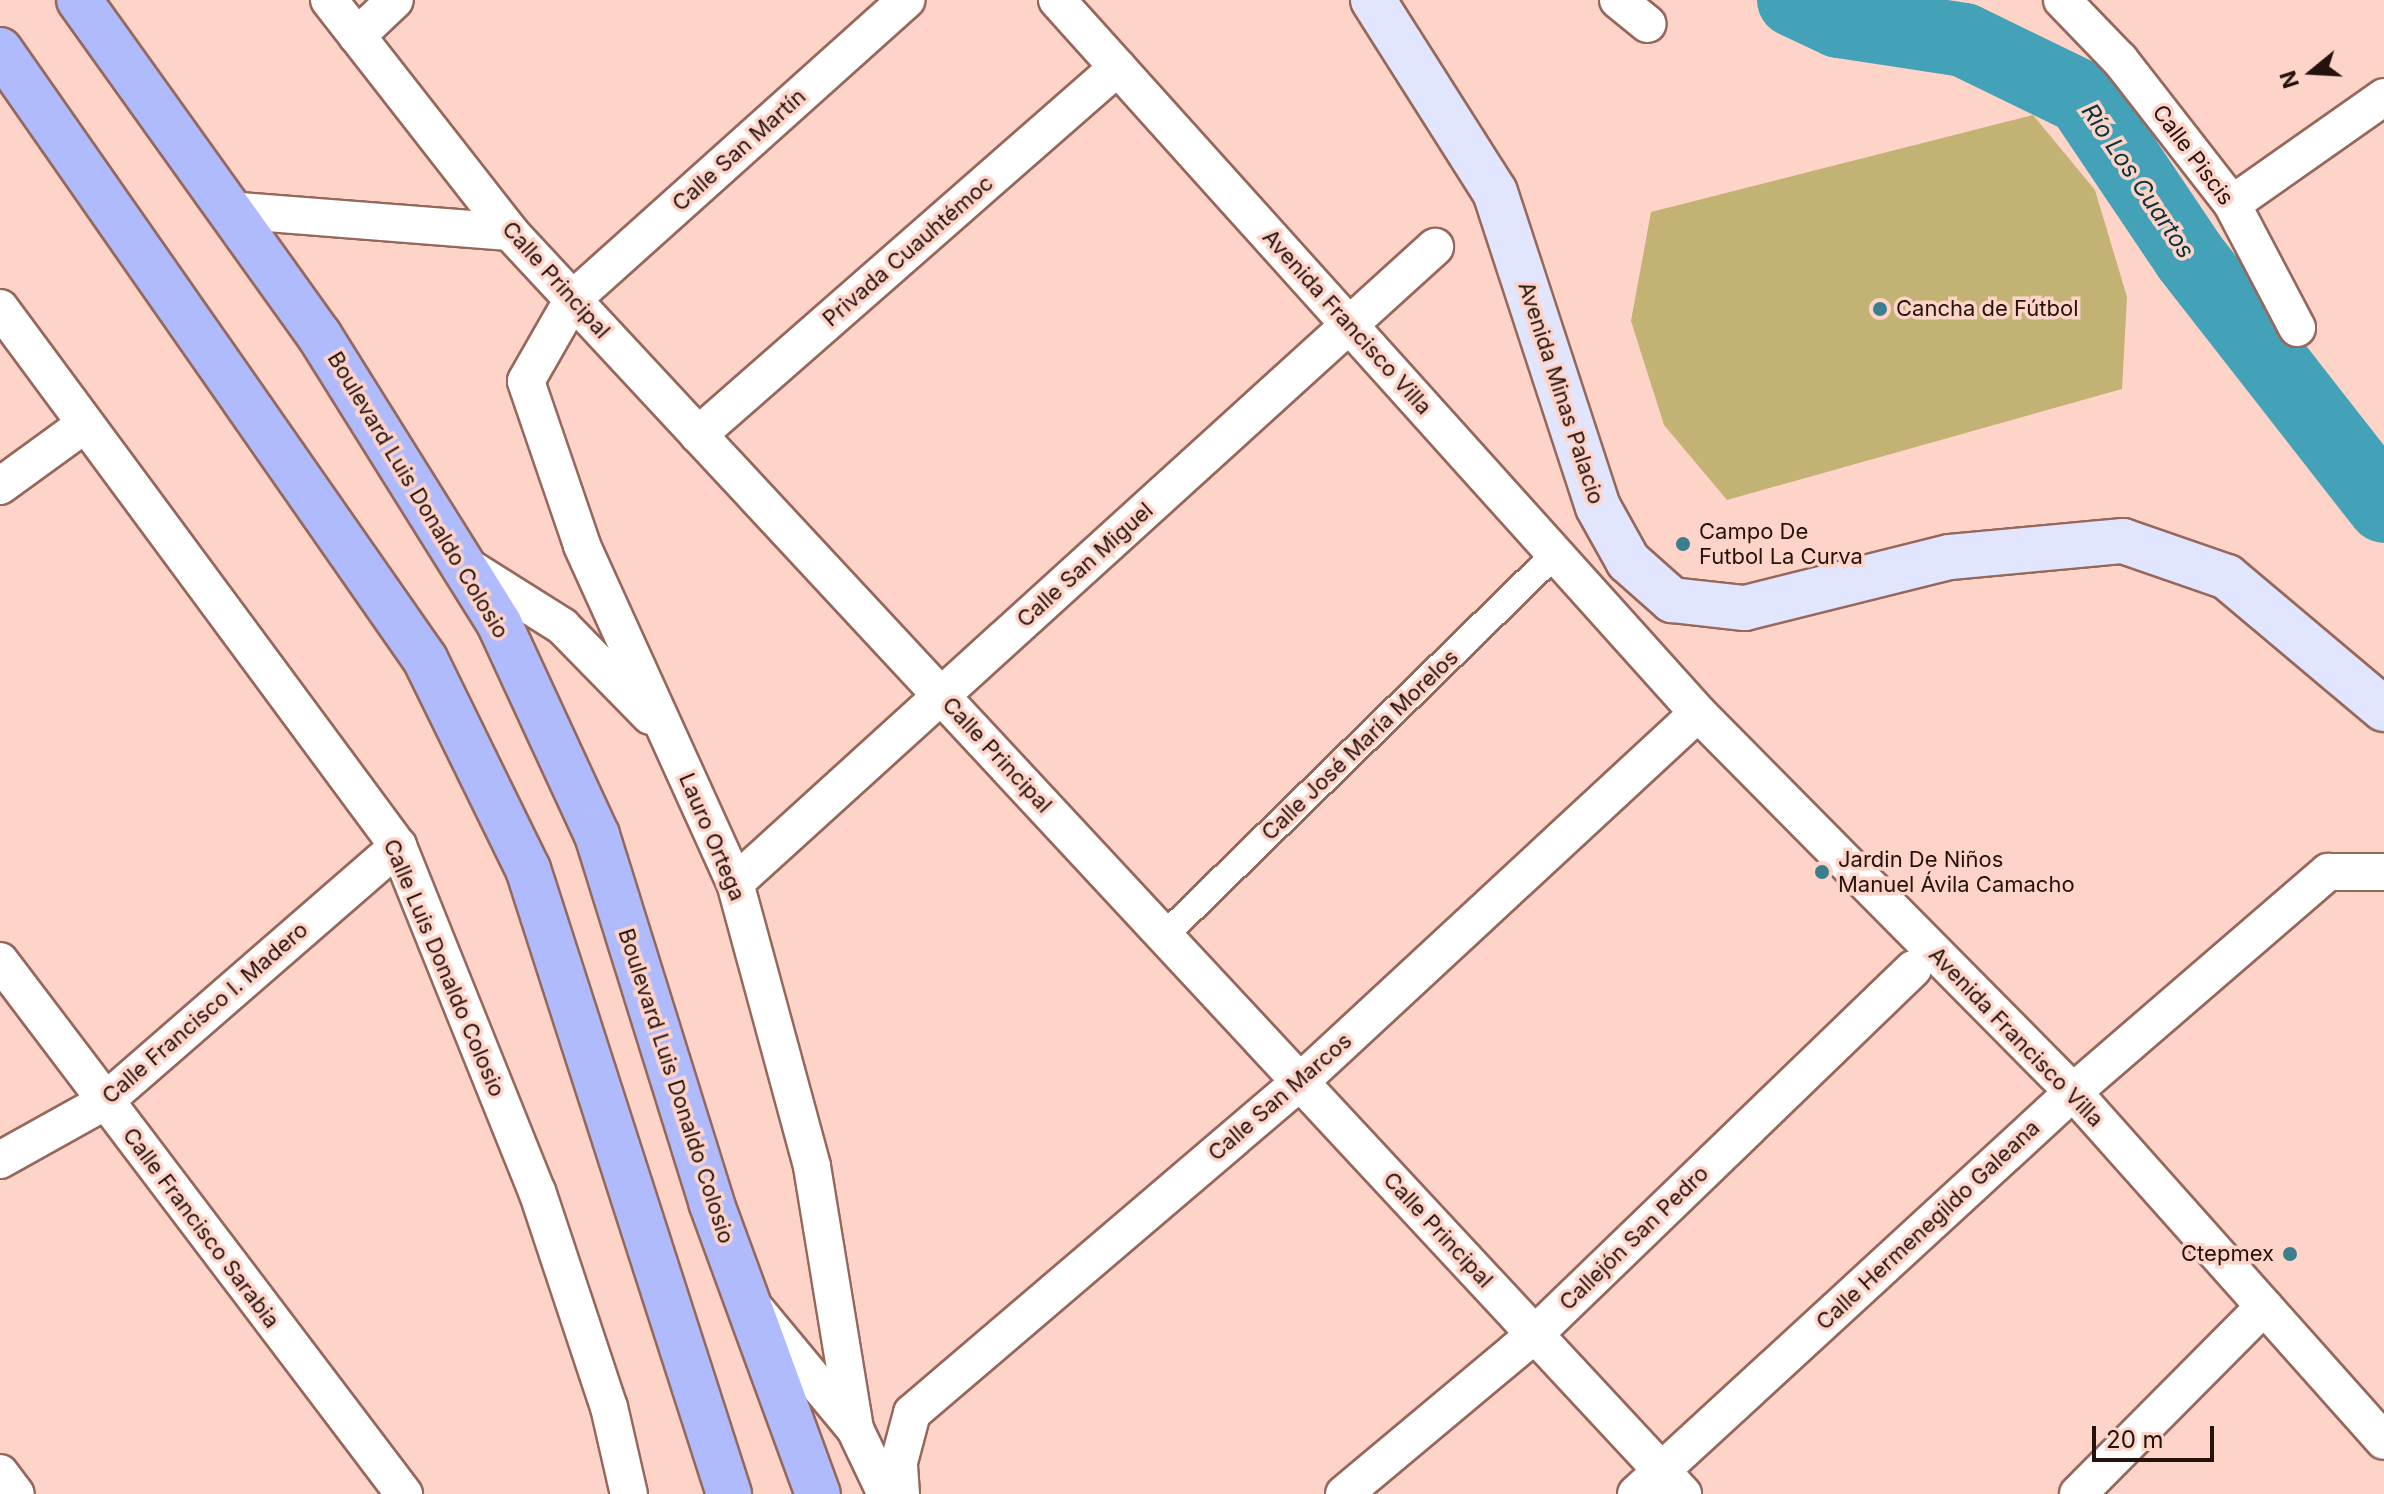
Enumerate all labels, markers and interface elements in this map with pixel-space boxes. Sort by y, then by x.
north arrow [2272,32,2352,112]
text: N [2274,67,2304,91]
street label: Calle San Martín [667,83,811,217]
water label: Río Los Cuartos [2076,98,2200,264]
street label: Calle Piscis [2147,100,2239,210]
street label: Privada Cuauhtémoc [817,170,999,332]
street label: Calle Principal [497,216,615,344]
street label: Avenida Francisco Villa [1257,224,1437,420]
street label: Avenida Minas Palacio [1513,278,1609,508]
place label: Cancha de Fútbol [1896,296,2078,322]
marker: Cancha de Fútbol [1871,300,1889,318]
street label: Boulevard Luis Donaldo Colosio [322,347,514,643]
street label: Calle San Miguel [1012,497,1158,633]
place label: Campo De Futbol La Curva [1699,518,1863,570]
marker: Campo De Futbol La Curva [1674,535,1692,553]
street label: Calle José María Morelos [1256,644,1464,846]
street label: Calle Principal [937,692,1057,818]
street label: Lauro Ortega [673,769,751,905]
street label: Calle Luis Donaldo Colosio [378,835,510,1101]
place label: Jardin De Niños Manuel Ávila Camacho [1838,846,2075,898]
marker: Jardin De Niños Manuel Ávila Camacho [1813,863,1831,881]
street label: Calle Francisco I. Madero [97,917,313,1109]
street label: Boulevard Luis Donaldo Colosio [613,925,739,1247]
street label: Avenida Francisco Villa [1923,942,2109,1132]
street label: Calle San Marcos [1203,1028,1357,1166]
street label: Calle Hermenegildo Galeana [1811,1115,2045,1335]
street label: Calle Francisco Sarabia [117,1123,285,1333]
street label: Callejón San Pedro [1554,1160,1714,1316]
street label: Calle Principal [1378,1167,1498,1293]
place label: Ctepmex [2181,1241,2274,1267]
marker: Ctepmex [2281,1245,2299,1263]
scale bar [2096,1410,2218,1460]
text: 20 m [2106,1425,2164,1454]

